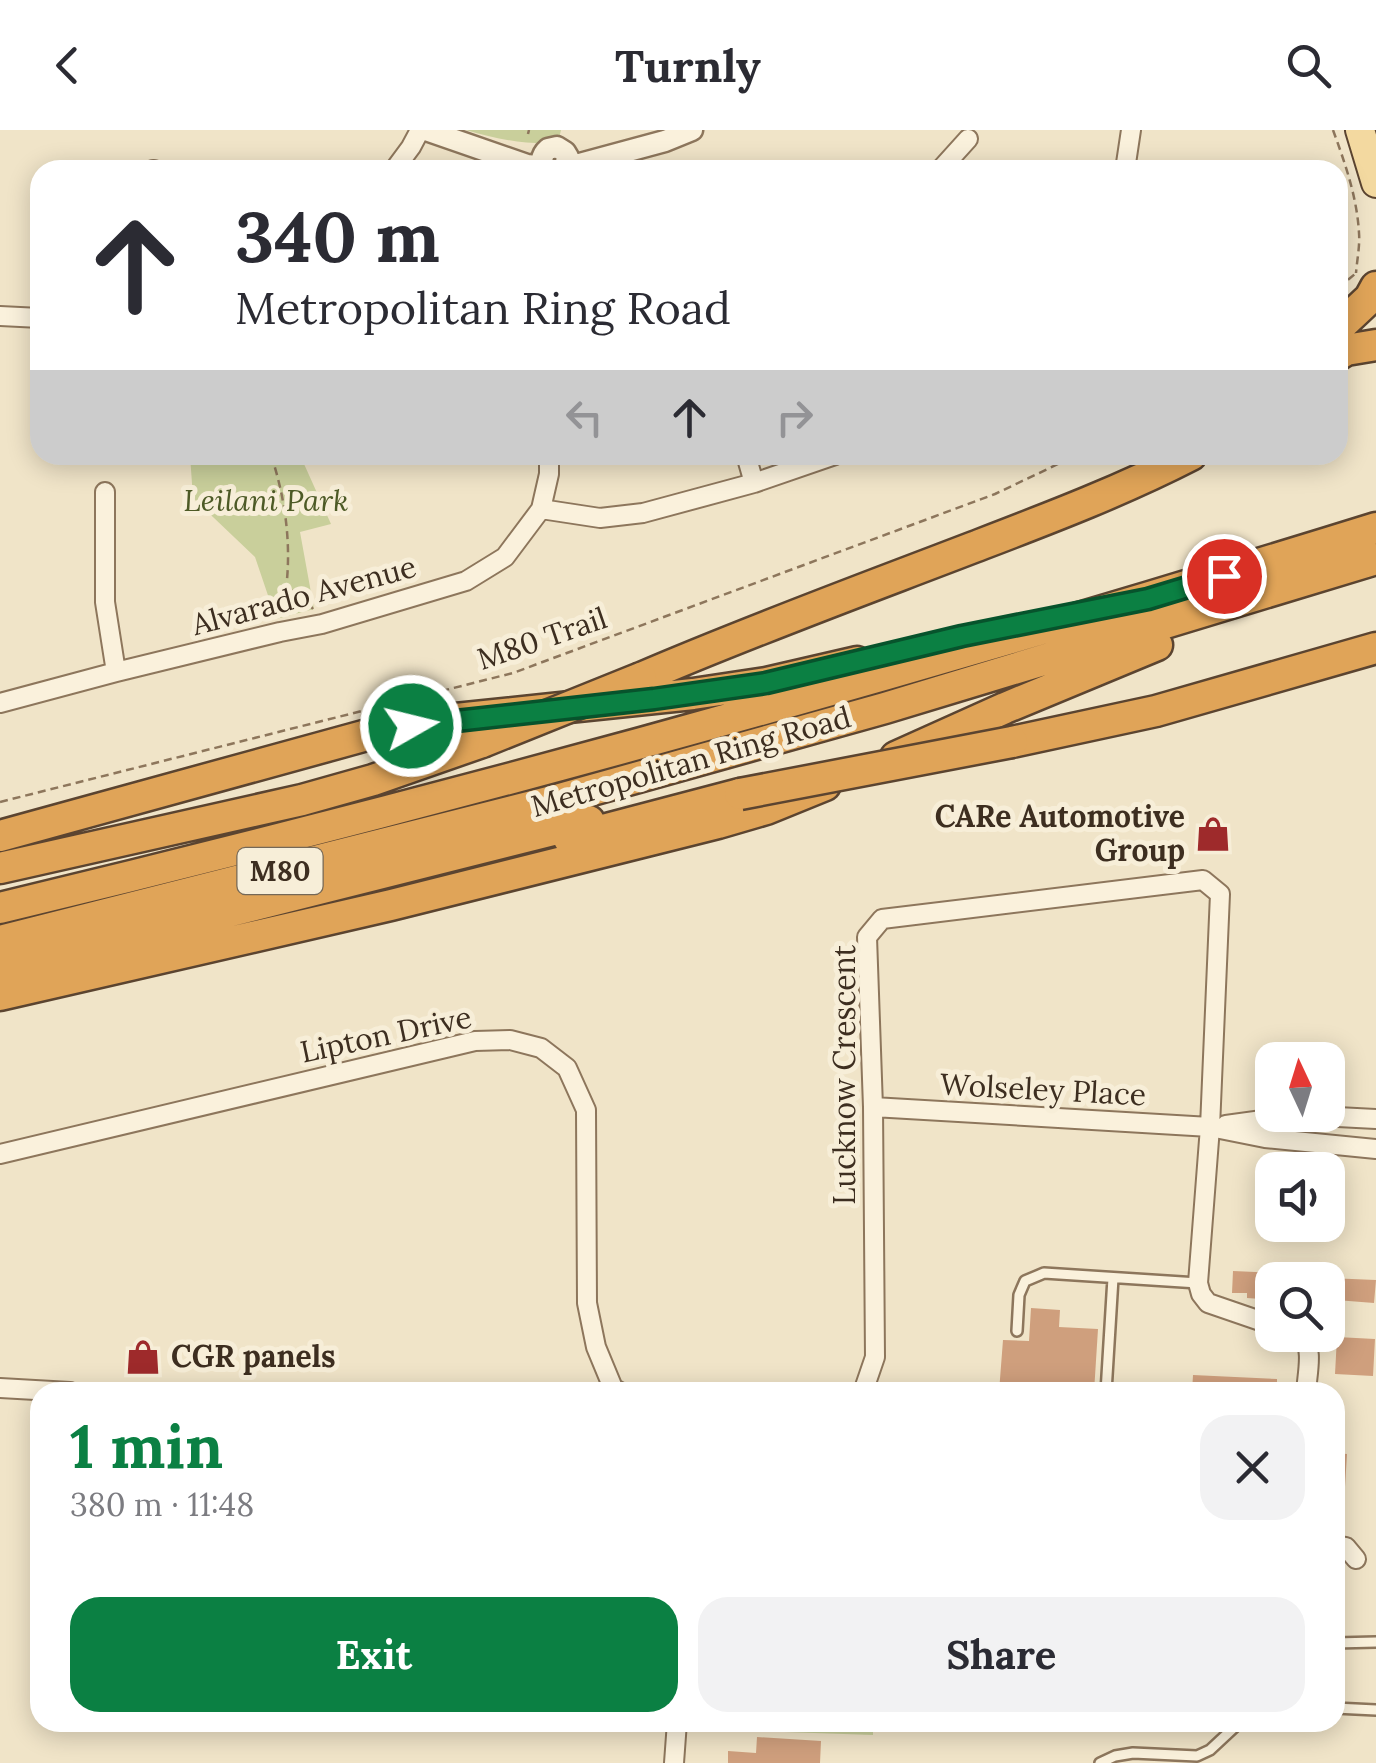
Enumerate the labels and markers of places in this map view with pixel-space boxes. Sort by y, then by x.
pin [1182,534,1267,619]
place label: CARe Automotive Group [935,797,1185,869]
shop icon: CARe Automotive Group [1194,815,1232,853]
place label: CGR panels [171,1337,336,1375]
shop icon: CGR panels [124,1338,162,1376]

